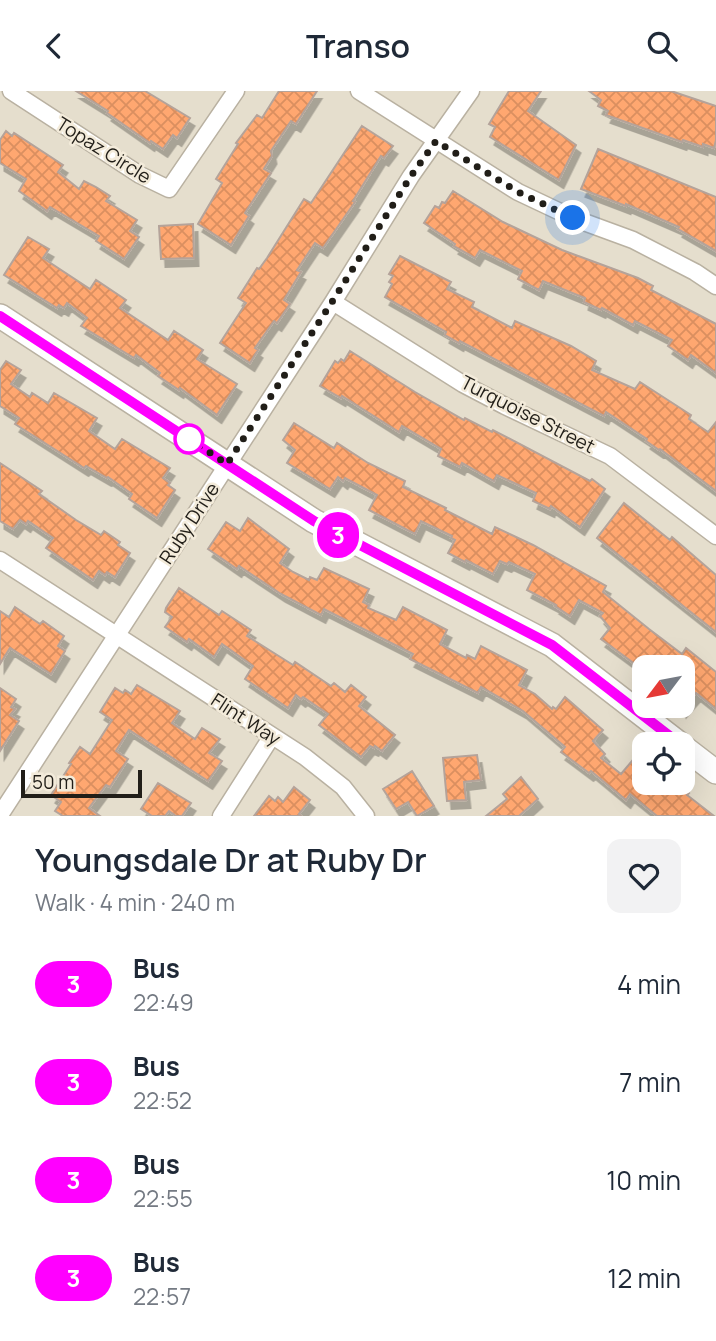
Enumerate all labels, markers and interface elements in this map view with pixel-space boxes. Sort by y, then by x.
text: Transo [306,24,410,68]
icon: back [35,27,73,65]
icon: search [643,27,681,65]
street label: Topaz Circle [52,111,156,189]
your location [555,200,590,235]
street label: Turquoise Street [456,369,600,459]
unlabelled marker [174,424,204,454]
street label: Ruby Drive [153,477,225,569]
line badge: 3 [315,512,361,558]
text: 3 [331,518,345,551]
north arrow [632,655,695,717]
map controls [632,655,695,795]
street label: Flint Way [206,687,286,751]
button: locate [632,732,695,795]
scale bar [21,767,142,799]
text: 50 m [32,769,74,795]
text: Youngsdale Dr at Ruby Dr [35,837,427,882]
button: heart [607,839,681,913]
text: Walk · 4 min · 240 m [35,886,235,918]
text: Bus [133,950,180,986]
text: 4 min [617,966,681,1002]
text: 3 [67,967,80,1000]
text: 22:49 [133,986,194,1018]
text: Bus [133,1048,180,1084]
text: 7 min [619,1064,681,1100]
text: 3 [67,1065,80,1098]
text: 22:52 [133,1084,192,1116]
text: Bus [133,1146,180,1182]
text: 10 min [606,1162,681,1198]
text: 3 [67,1163,80,1196]
text: 22:55 [133,1182,193,1214]
text: Bus [133,1244,180,1280]
text: 12 min [607,1260,681,1296]
text: 3 [67,1261,80,1294]
text: 22:57 [133,1280,191,1312]

